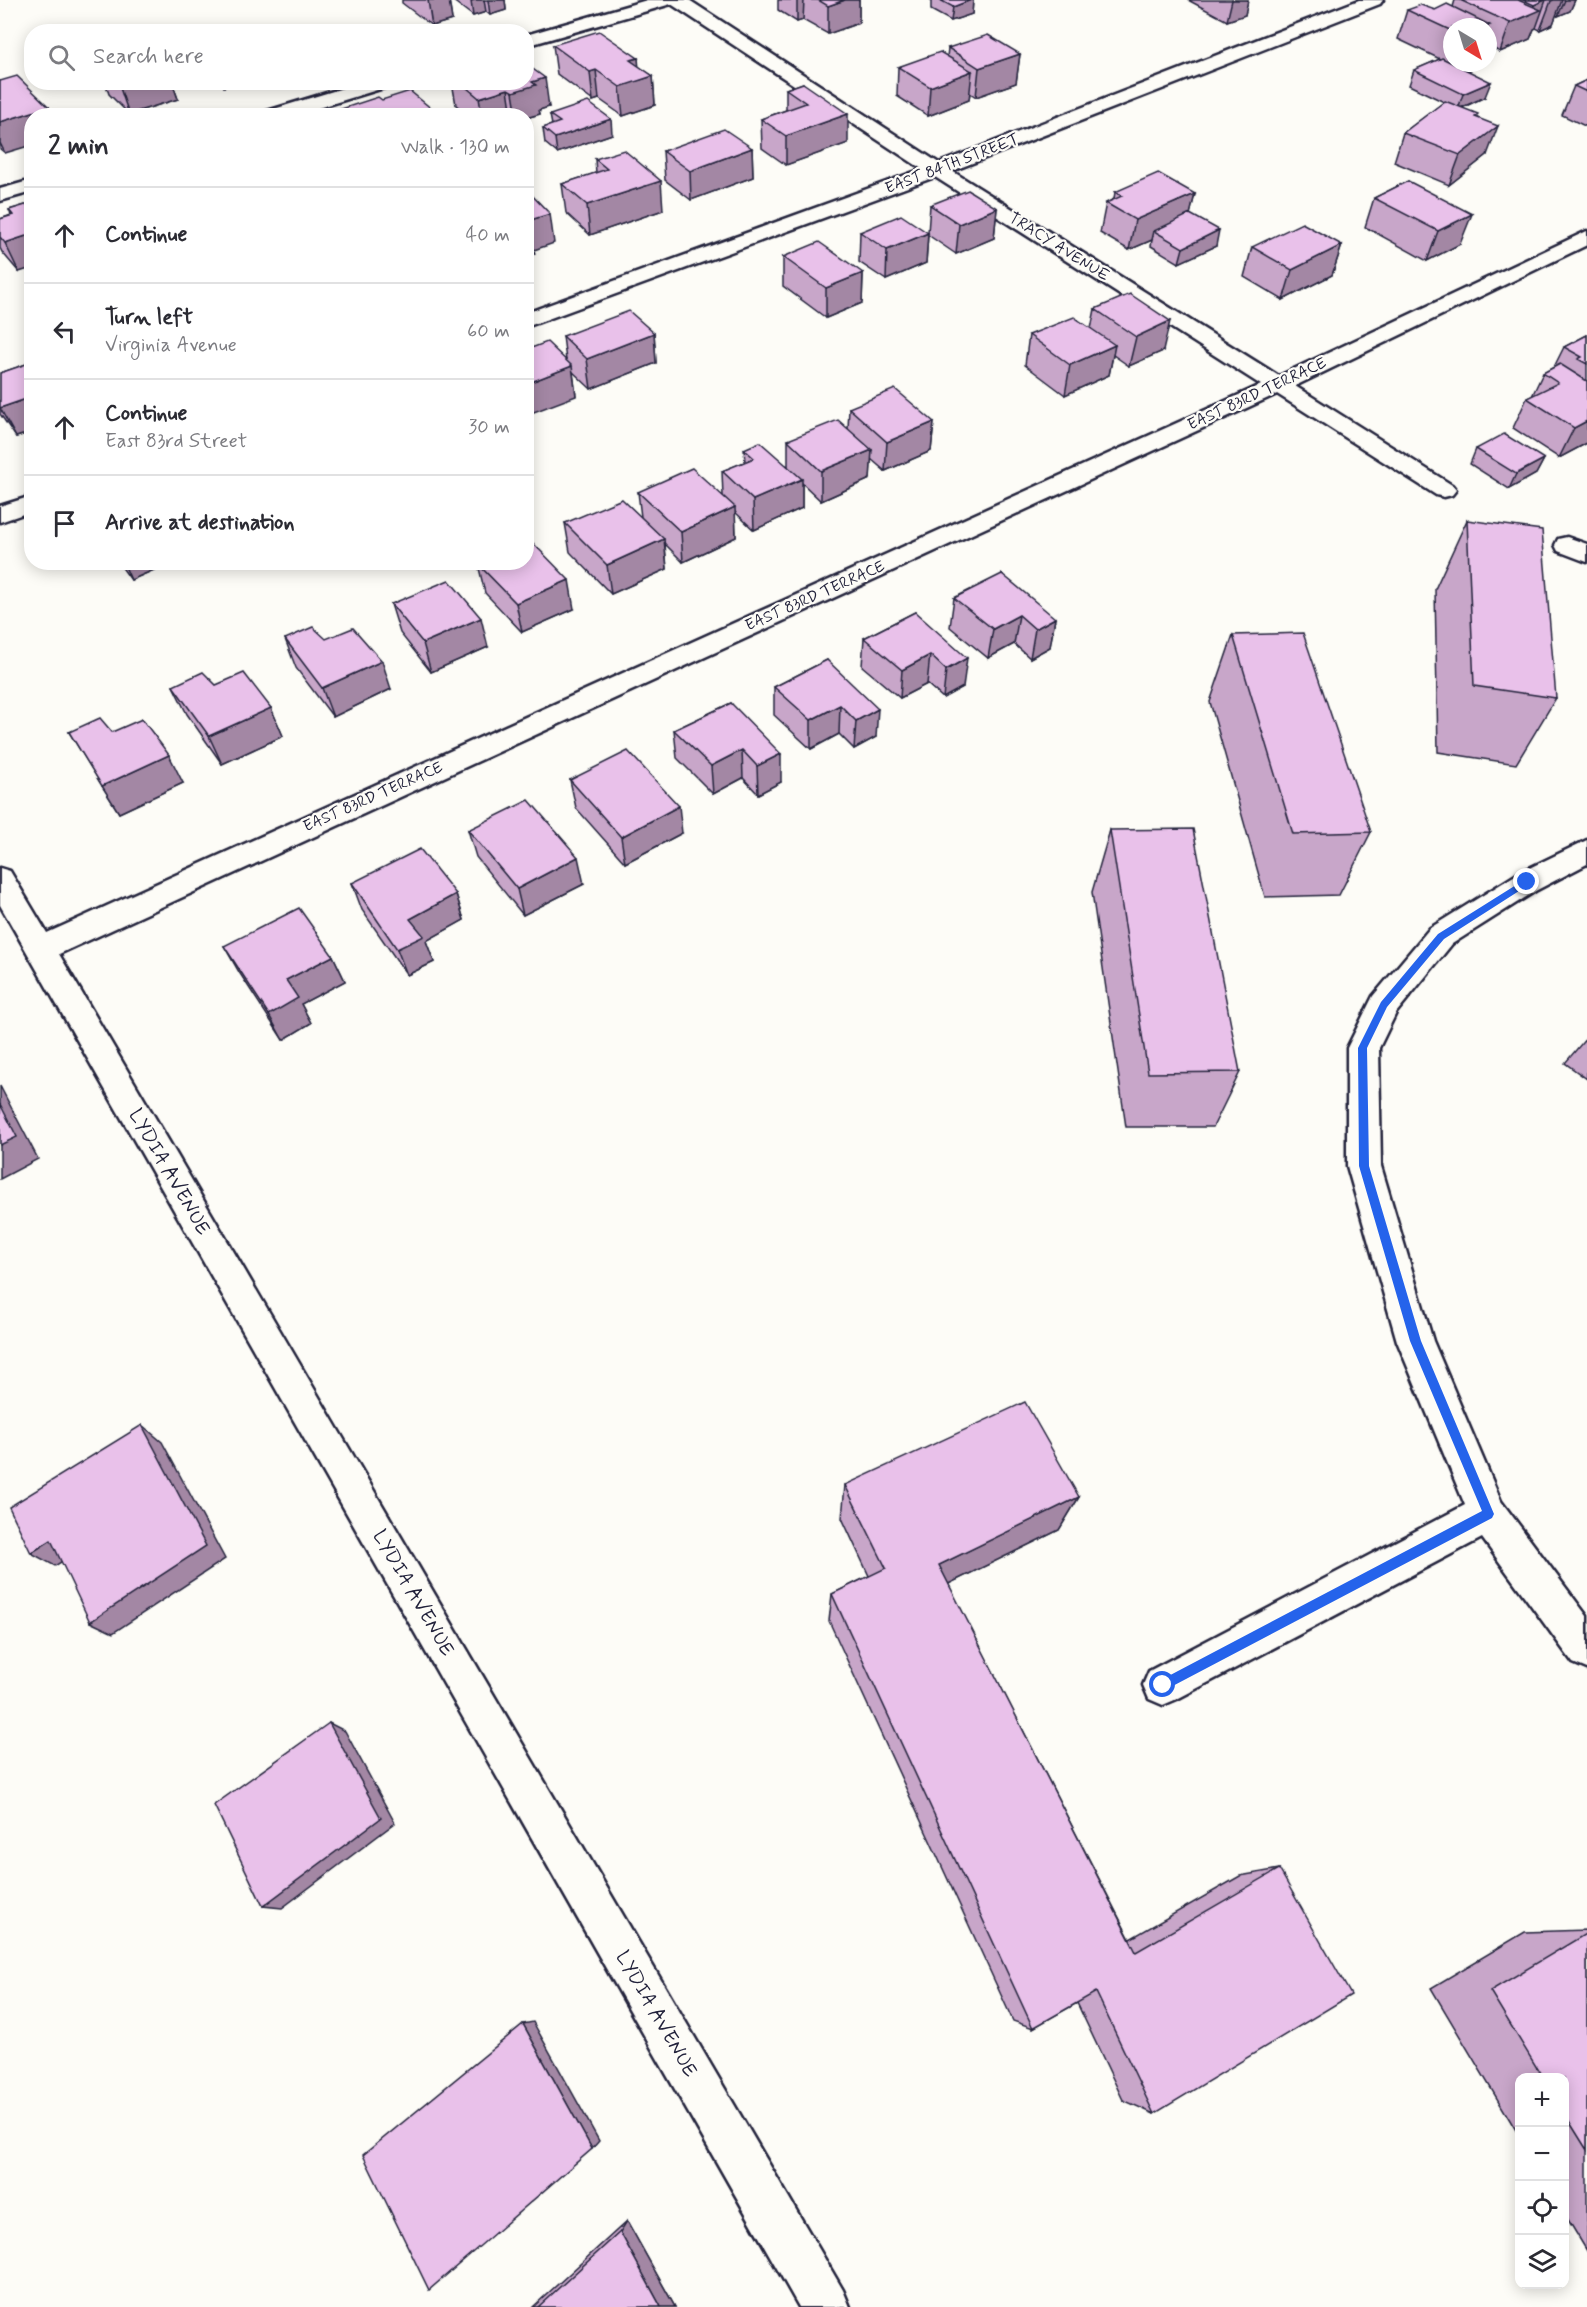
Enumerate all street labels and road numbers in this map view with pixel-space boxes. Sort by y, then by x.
street label: EAST 84TH STREET [882,129,1022,199]
street label: TRACY AVENUE [1005,208,1113,286]
street label: EAST 83RD TERRACE [1184,353,1330,435]
street label: EAST 83RD TERRACE [742,556,888,636]
street label: EAST 83RD TERRACE [300,757,446,837]
street label: LYDIA AVENUE [122,1104,216,1240]
street label: LYDIA AVENUE [366,1525,460,1661]
street label: LYDIA AVENUE [609,1946,703,2082]

